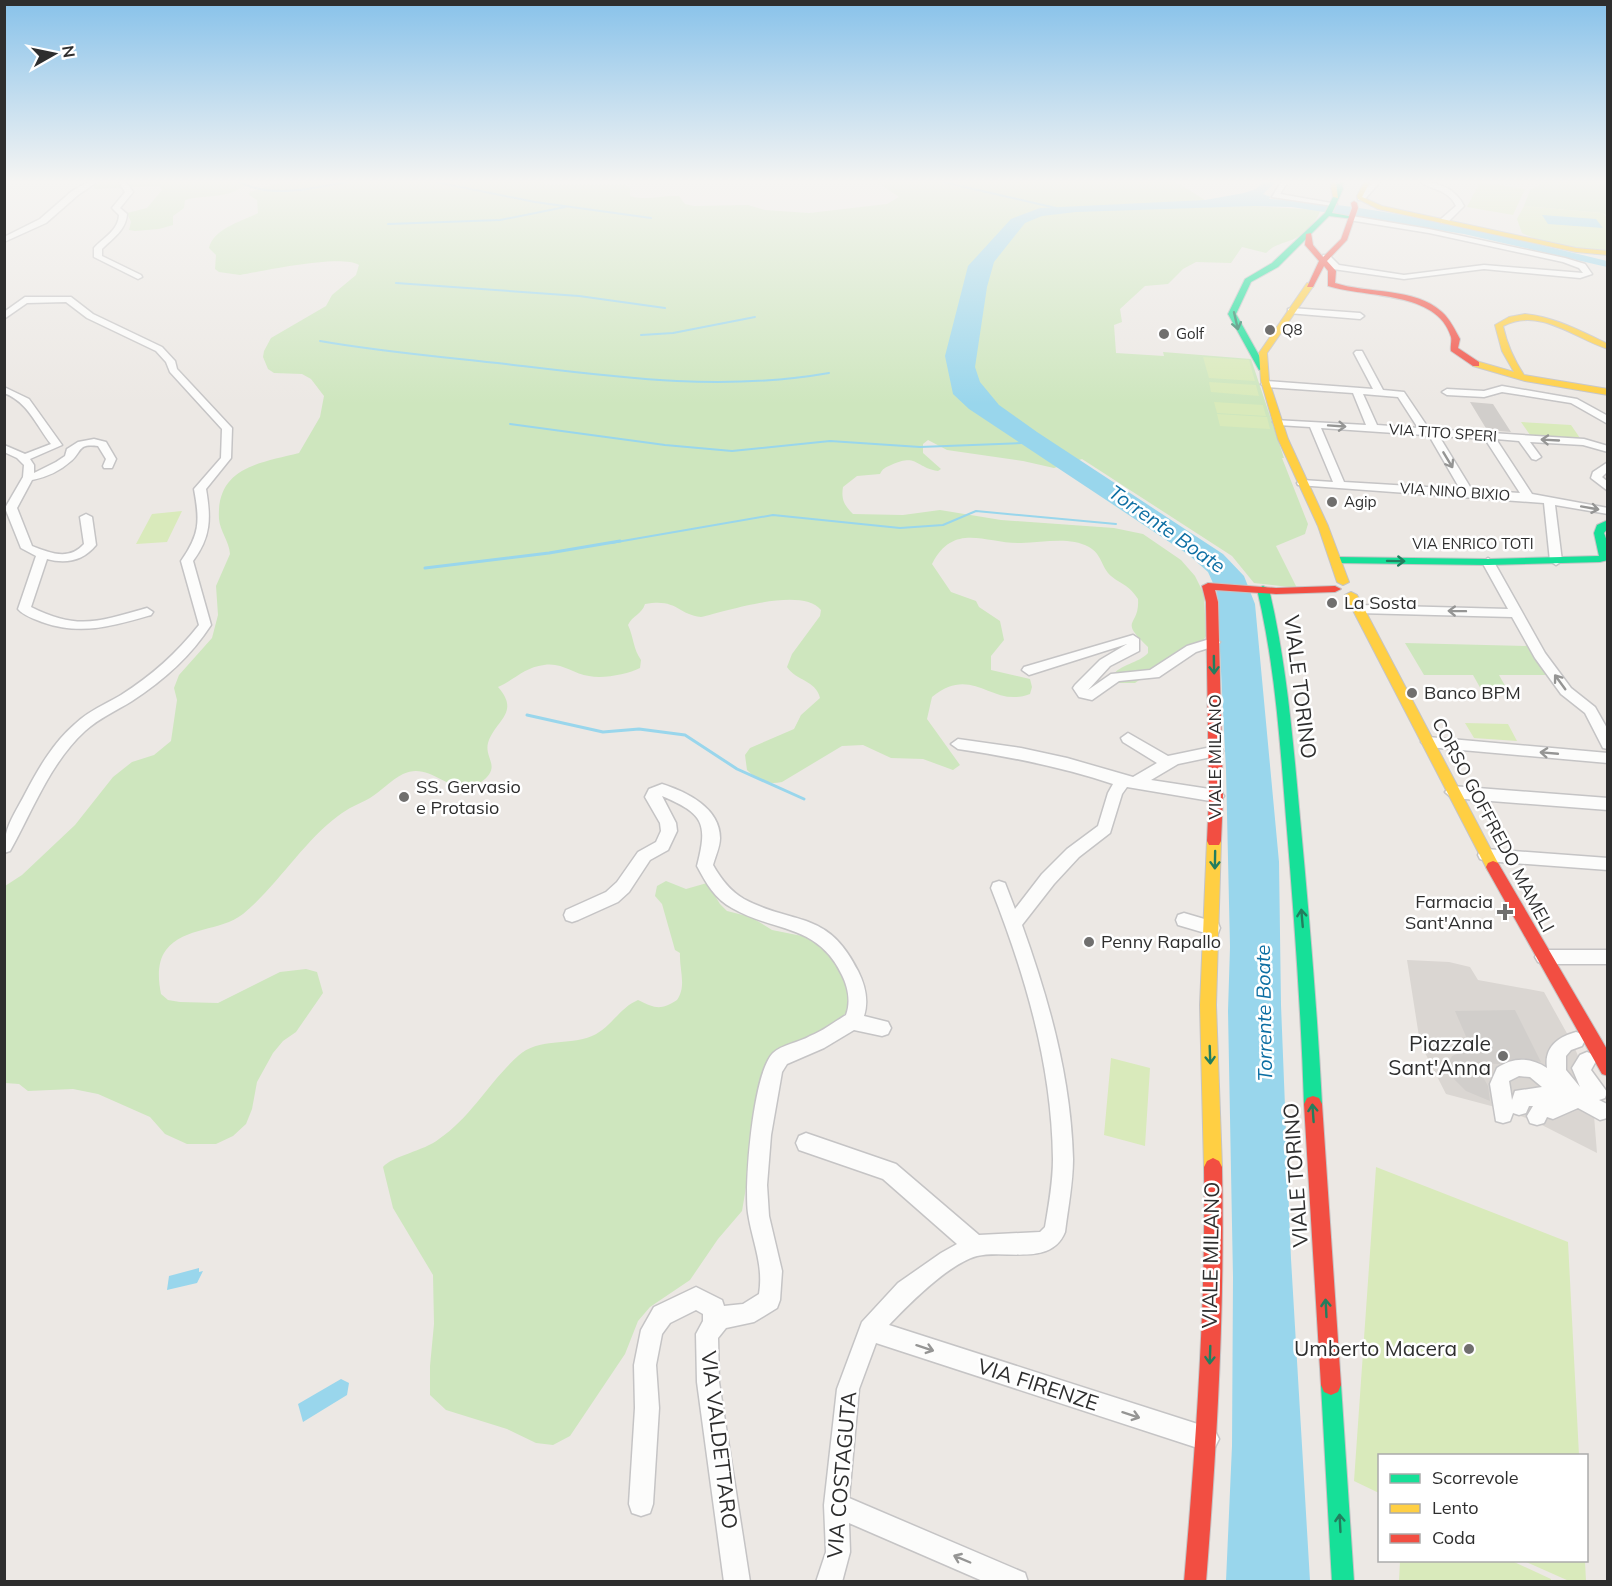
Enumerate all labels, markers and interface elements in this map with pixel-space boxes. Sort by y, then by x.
north arrow [24,24,84,84]
text: N [58,44,80,59]
one-way arrow [1231,311,1242,330]
place label: Q8 [1282,320,1303,339]
marker: Q8 [1263,323,1277,337]
place label: Golf [1176,324,1205,343]
marker: Golf [1157,327,1171,341]
street label: VIA TITO SPERI [1388,419,1498,446]
one-way arrow [1326,421,1346,432]
one-way arrow [1541,434,1561,445]
one-way arrow [1443,451,1455,468]
street label: VIA NINO BIXIO [1399,478,1511,505]
water label: Torrente Boate [1104,479,1231,578]
place label: Agip [1344,492,1377,511]
marker: Agip [1325,495,1339,509]
one-way arrow [1580,503,1599,514]
street label: VIA ENRICO TOTI [1412,534,1534,553]
one-way arrow [1385,555,1405,567]
place label: La Sosta [1344,591,1417,614]
marker: La Sosta [1325,596,1339,610]
one-way arrow [1447,606,1467,617]
street label: VIALE TORINO [1279,614,1323,760]
one-way arrow [1208,655,1219,675]
one-way arrow [1554,675,1566,691]
place label: Banco BPM [1424,681,1521,704]
marker: Banco BPM [1405,686,1419,700]
street label: VIALE MILANO [1203,694,1226,820]
street label: CORSO GOFFREDO MAMELI [1427,714,1560,936]
one-way arrow [1540,747,1560,758]
place label: SS. Gervasio e Protasio [416,775,521,819]
marker: SS. Gervasio e Protasio [397,790,411,804]
one-way arrow [1209,850,1221,870]
place label: Farmacia Sant'Anna [1405,890,1493,934]
marker: Farmacia Sant'Anna [1498,905,1512,919]
one-way arrow [1296,909,1307,929]
place label: Penny Rapallo [1101,930,1221,953]
marker: Penny Rapallo [1082,935,1096,949]
water label: Torrente Boate [1250,944,1277,1082]
place label: Piazzale Sant'Anna [1388,1030,1491,1080]
one-way arrow [1204,1045,1215,1065]
marker: Piazzale Sant'Anna [1496,1049,1510,1063]
street label: VIALE TORINO [1277,1102,1313,1248]
one-way arrow [1308,1103,1319,1123]
street label: VIALE MILANO [1196,1181,1224,1329]
one-way arrow [1320,1298,1331,1318]
place label: Umberto Macera [1294,1335,1457,1361]
marker: Umberto Macera [1462,1342,1476,1356]
one-way arrow [915,1344,934,1355]
one-way arrow [1204,1344,1215,1364]
street label: VIA VALDETTARO [696,1349,744,1530]
street label: VIA FIRENZE [975,1352,1102,1416]
street label: VIA COSTAGUTA [821,1390,861,1559]
one-way arrow [1121,1410,1140,1421]
legend [1378,1454,1588,1562]
text: Scorrevole [1432,1466,1519,1489]
text: Lento [1432,1496,1479,1519]
one-way arrow [1335,1514,1346,1534]
text: Coda [1432,1526,1476,1549]
one-way arrow [954,1553,972,1564]

